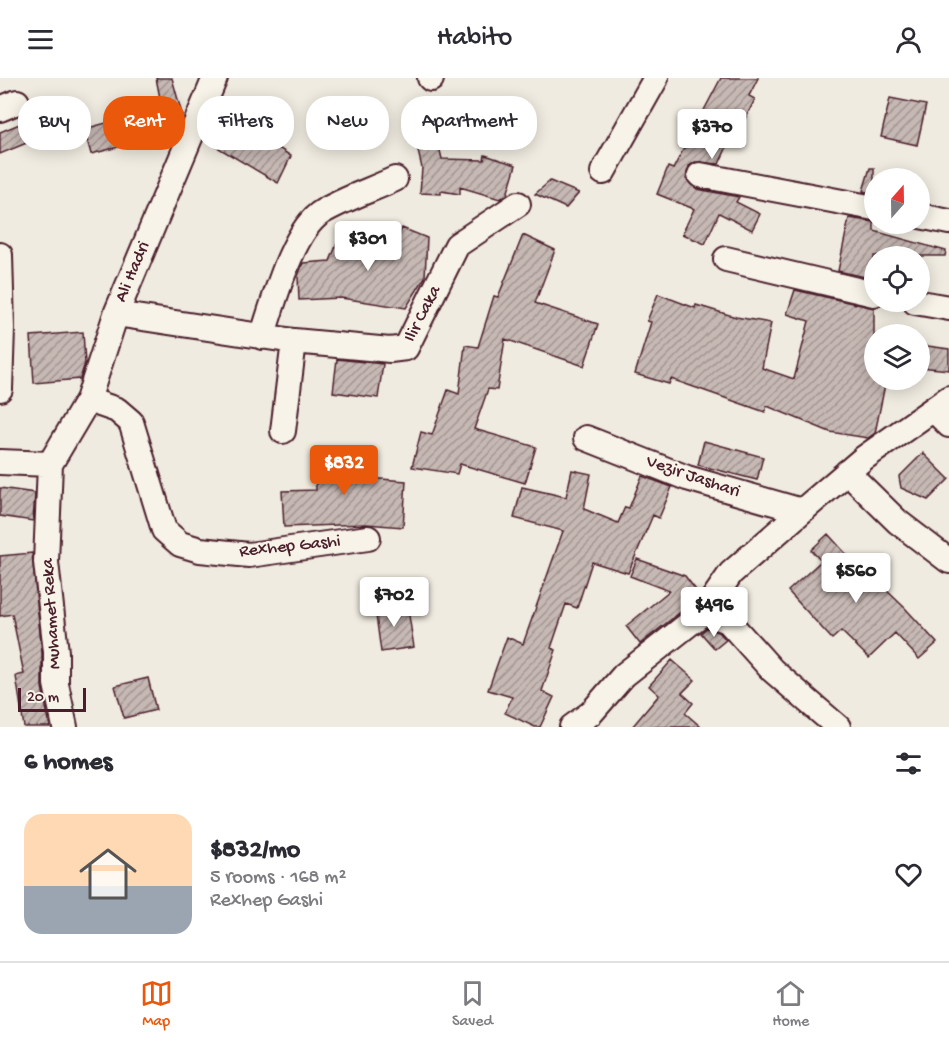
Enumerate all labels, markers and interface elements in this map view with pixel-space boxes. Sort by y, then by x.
icon: menu [24,23,57,56]
text: Habito [437,23,512,55]
icon: person [892,23,925,56]
chip: Buy [18,96,91,150]
chip: Rent [103,96,185,150]
chip: Filters [197,96,294,150]
chip: New [306,96,389,150]
chip: Apartment [401,96,537,150]
pin: $370 [676,109,748,160]
text: $370 [691,117,733,140]
north arrow [864,168,930,234]
map controls [864,168,930,390]
pin: $301 [332,221,404,272]
text: $301 [349,229,387,252]
street label: Ali Hadri [111,238,155,305]
button: locate [864,246,930,312]
street label: Ilir Caka [400,281,447,346]
button: layers [864,324,930,390]
pin: $832 [308,445,380,496]
street label: Vezir Jashari [642,451,743,503]
text: $832 [324,453,364,476]
street label: Rexhep Gashi [238,531,342,563]
pin: $560 [820,553,892,604]
street label: Muhamet Reka [38,557,66,670]
text: $560 [836,561,877,584]
pin: $702 [358,577,430,628]
text: $702 [374,585,414,608]
pin: $496 [678,587,750,638]
text: $496 [695,595,733,618]
scale bar [18,685,86,712]
text: 20 m [27,689,59,708]
icon: filters [892,747,925,780]
text: 6 homes [24,748,112,779]
text: $832/mo [210,836,300,867]
icon: home [72,838,144,910]
icon: heart [892,858,925,891]
text: 5 rooms · 168 m² [210,867,346,890]
text: Rexhep Gashi [210,890,323,913]
tab: Map [140,977,173,1032]
tab: Saved [452,977,493,1032]
tab: Home [772,977,809,1032]

